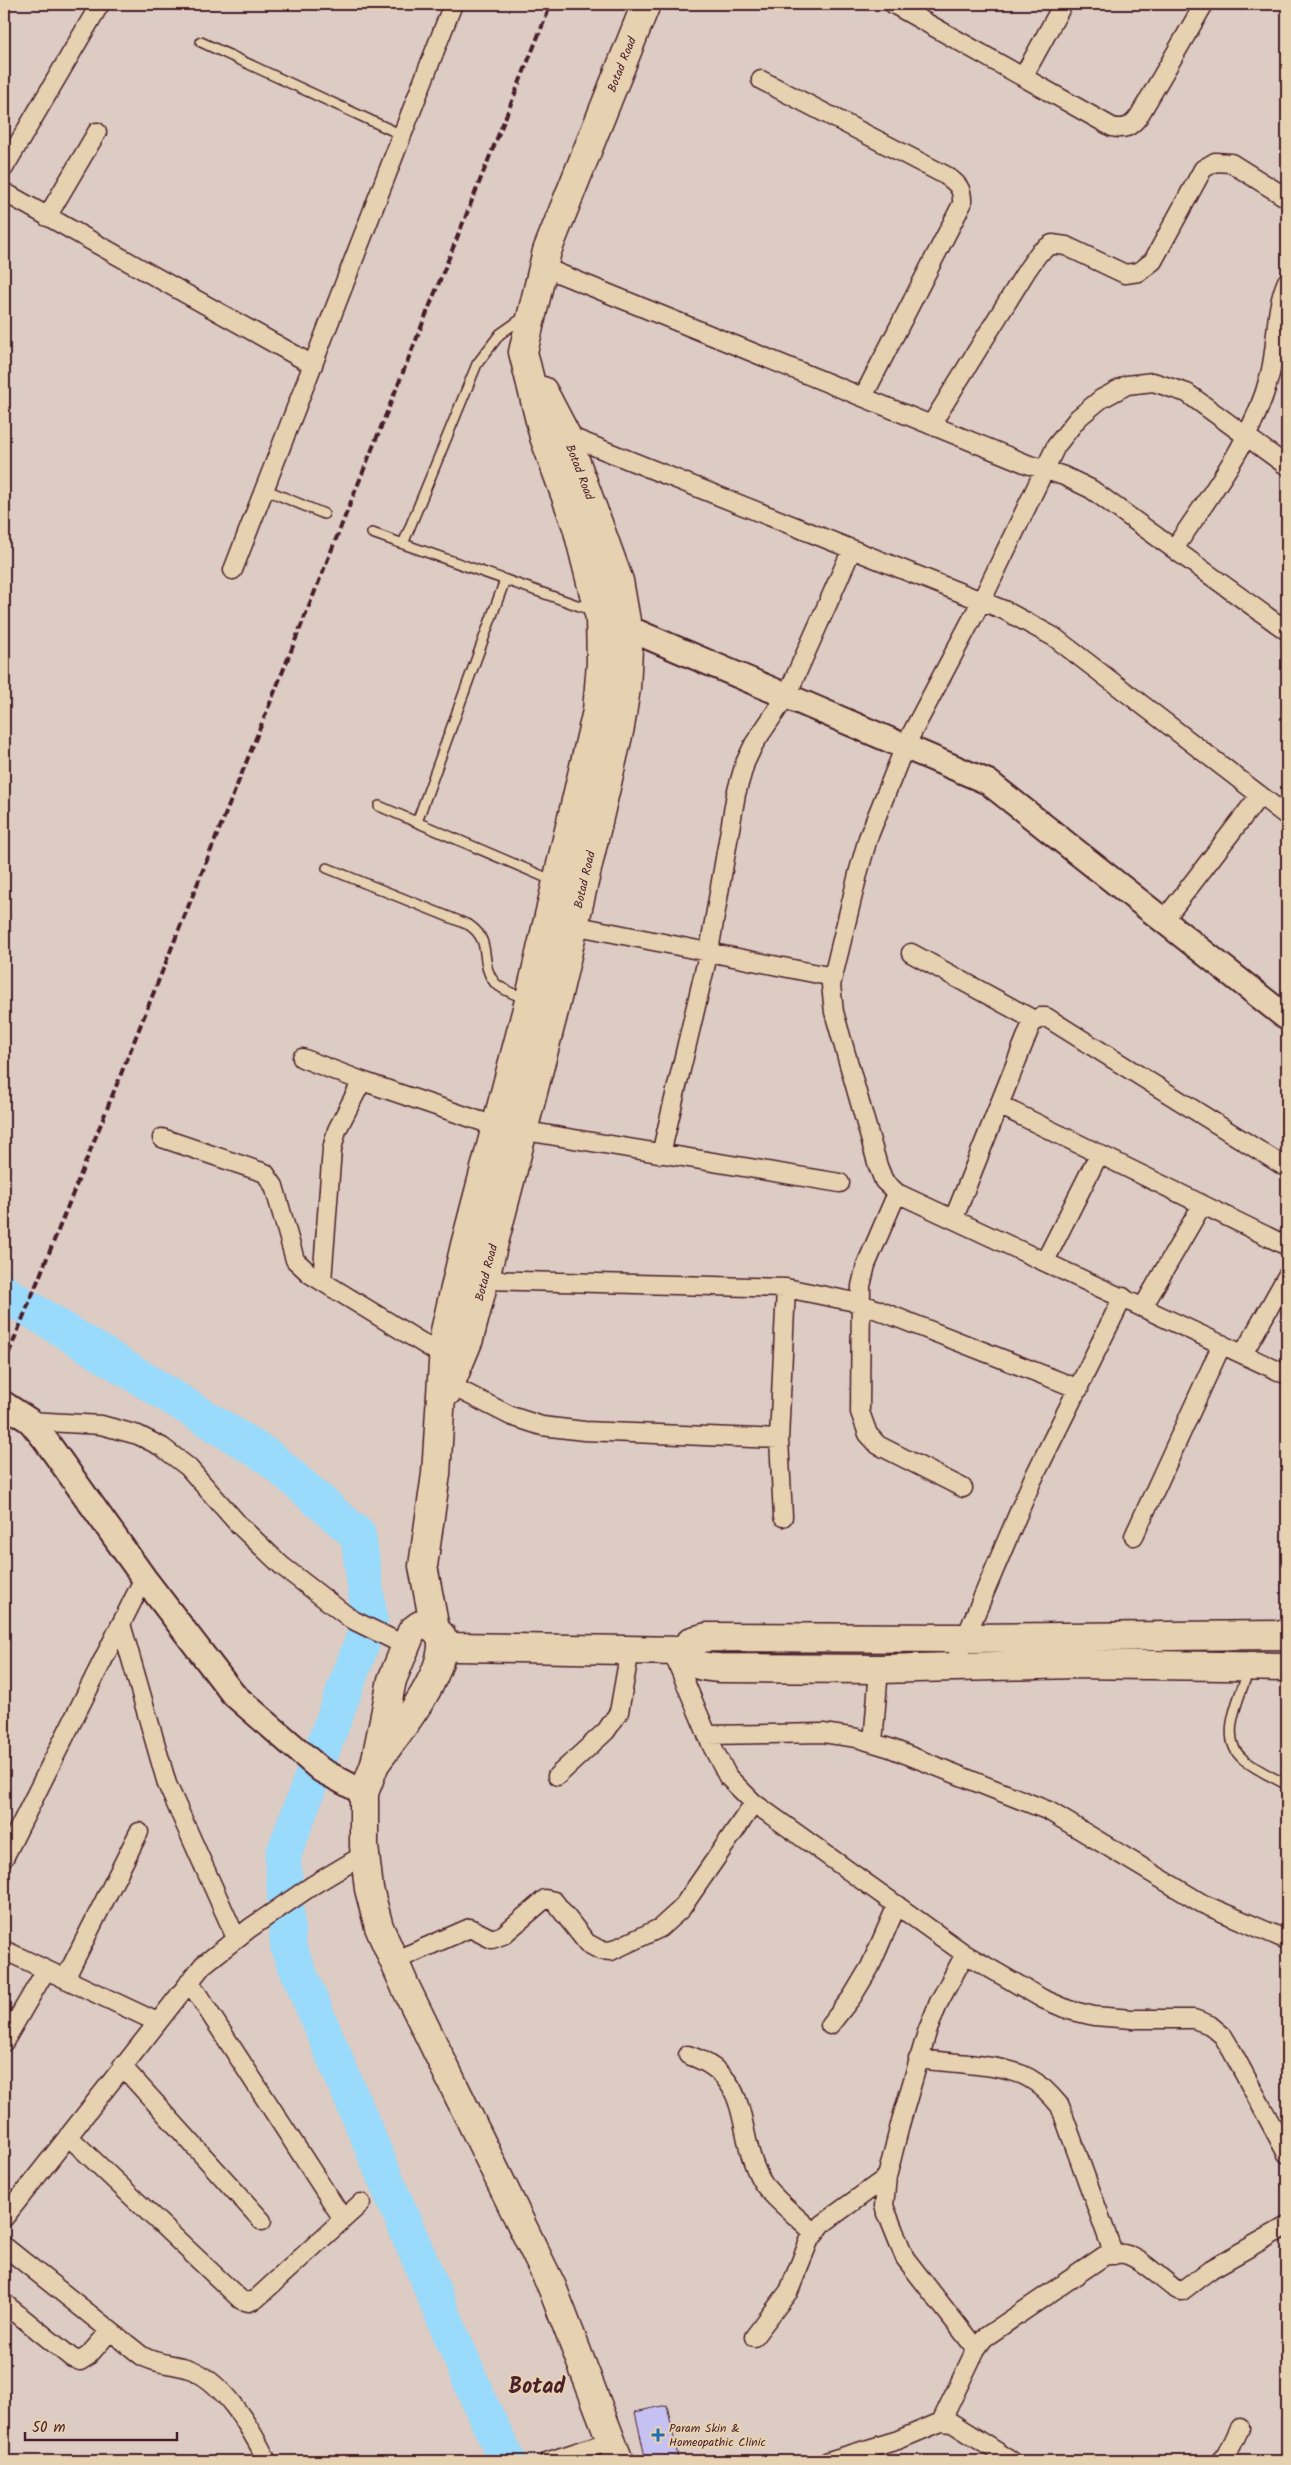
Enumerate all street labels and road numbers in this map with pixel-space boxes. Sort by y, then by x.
street label: Botad Road [603,33,642,95]
street label: Botad Road [560,442,599,504]
street label: Botad Road [569,848,601,910]
street label: Botad Road [470,1241,503,1303]

